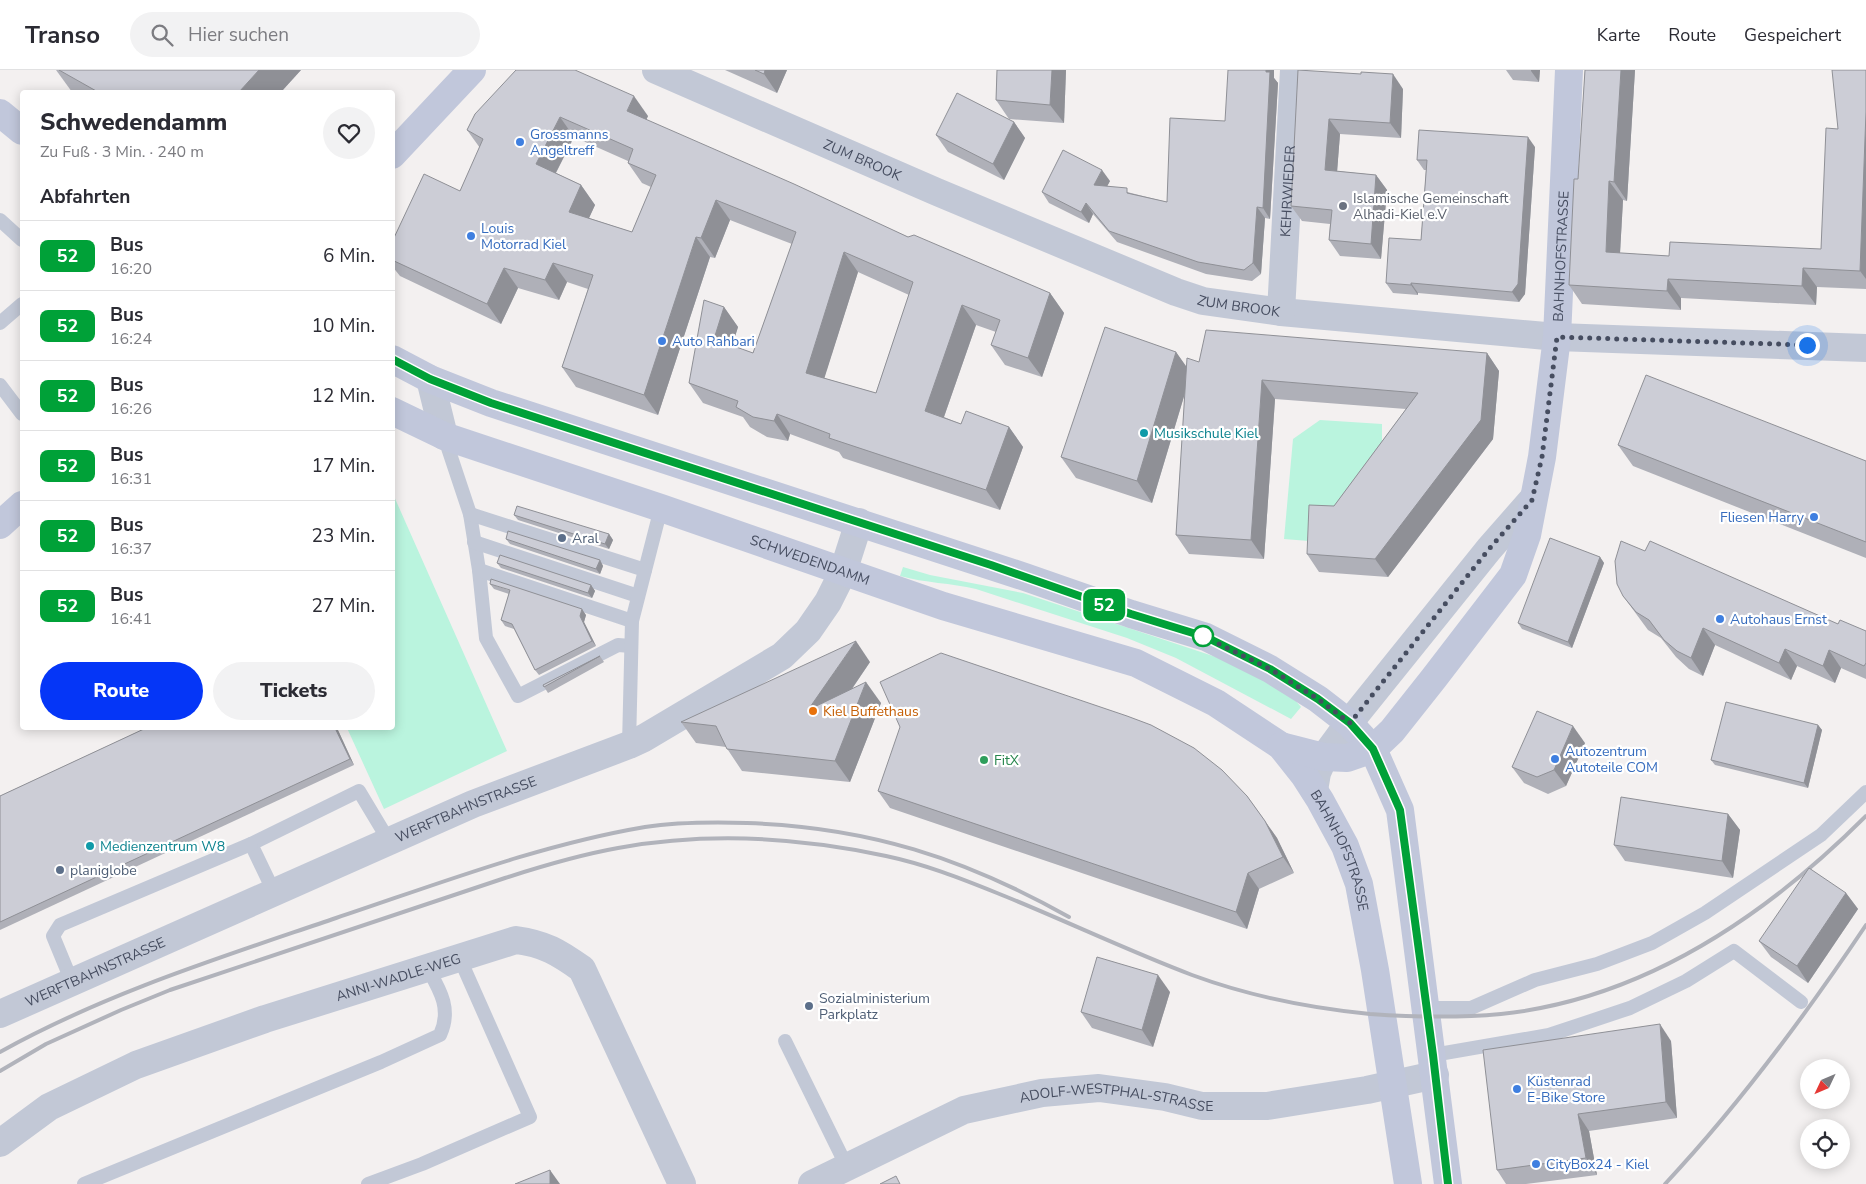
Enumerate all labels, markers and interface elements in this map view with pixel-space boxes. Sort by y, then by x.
search box [130,12,480,57]
text: Transo [25,19,100,51]
icon: search [148,21,176,49]
text: Hier suchen [188,22,289,48]
text: Karte [1597,23,1640,47]
text: Route [1668,23,1716,47]
text: Gespeichert [1744,23,1841,47]
text: Schwedendamm [40,106,227,138]
button: heart [323,107,375,159]
place label: Grossmanns Angeltreff [530,125,609,160]
street label: ZUM BROOK [820,135,904,185]
marker: Grossmanns Angeltreff [514,136,526,148]
text: Zu Fuß · 3 Min. · 240 m [40,141,204,163]
street label: KEHRWIEDER [1276,145,1300,238]
text: Abfahrten [40,184,130,210]
place label: Islamische Gemeinschaft Alhadi-Kiel e.V [1353,189,1508,224]
street label: BAHNHOFSTRASSE [1549,191,1574,322]
marker: Islamische Gemeinschaft Alhadi-Kiel e.V [1337,200,1349,212]
place label: Louis Motorrad Kiel [481,219,567,254]
marker: Louis Motorrad Kiel [465,230,477,242]
text: Bus [110,232,143,258]
text: 6 Min. [323,243,375,269]
text: 52 [57,244,78,268]
text: 16:20 [110,258,152,280]
street label: ZUM BROOK [1195,291,1281,322]
text: Bus [110,302,143,328]
text: 10 Min. [312,313,375,339]
text: 52 [57,314,78,338]
text: 16:24 [110,328,152,350]
place label: Auto Rahbari [672,332,755,351]
your location [1795,333,1820,358]
marker: Auto Rahbari [656,335,668,347]
text: Bus [110,372,143,398]
text: 12 Min. [312,383,375,409]
text: 52 [57,384,78,408]
text: 16:26 [110,398,152,420]
place label: Musikschule Kiel [1154,424,1259,443]
marker: Musikschule Kiel [1138,427,1150,439]
text: Bus [110,442,143,468]
text: 17 Min. [312,453,375,479]
text: 52 [57,454,78,478]
text: 16:31 [110,468,152,490]
place label: Fliesen Harry [1720,508,1805,527]
marker: Fliesen Harry [1808,511,1820,523]
text: Bus [110,512,143,538]
text: 23 Min. [312,523,375,549]
text: 52 [57,524,78,548]
place label: Aral [572,529,600,548]
street label: SCHWEDENDAMM [747,531,872,590]
marker: Aral [556,532,568,544]
text: 16:37 [110,538,152,560]
text: Bus [110,582,143,608]
line badge: 52 [1082,589,1126,621]
text: 27 Min. [312,593,375,619]
text: 52 [1093,593,1115,617]
text: 52 [57,594,78,618]
text: 16:41 [110,608,152,630]
place label: Autohaus Ernst [1730,610,1827,629]
marker: Autohaus Ernst [1714,613,1726,625]
unlabelled marker [1192,625,1214,647]
button: Route [40,662,203,720]
button: Tickets [213,662,375,720]
place label: Kiel Buffethaus [823,702,919,721]
marker: Kiel Buffethaus [807,705,819,717]
place label: Autozentrum Autoteile COM [1565,742,1658,777]
place label: FitX [994,751,1019,770]
marker: Autozentrum Autoteile COM [1549,753,1561,765]
marker: FitX [978,754,990,766]
street label: WERFTBAHNSTRASSE [392,772,539,847]
street label: BAHNHOFSTRASSE [1306,786,1373,913]
place label: Medienzentrum W8 [100,837,225,856]
marker: Medienzentrum W8 [84,840,96,852]
place label: planiglobe [70,861,137,880]
marker: planiglobe [54,864,66,876]
street label: WERFTBAHNSTRASSE [22,933,168,1012]
street label: ANNI-WADLE-WEG [334,949,463,1006]
place label: Sozialministerium Parkplatz [819,989,930,1024]
marker: Sozialministerium Parkplatz [803,1000,815,1012]
north arrow [1800,1059,1850,1109]
map controls [1800,1059,1850,1169]
place label: Küstenrad E-Bike Store [1527,1072,1605,1107]
street label: ADOLF-WESTPHAL-STRASSE [1018,1079,1213,1117]
marker: Küstenrad E-Bike Store [1511,1083,1523,1095]
button: locate [1800,1119,1850,1169]
place label: CityBox24 - Kiel [1546,1155,1650,1174]
marker: CityBox24 - Kiel [1530,1158,1542,1170]

